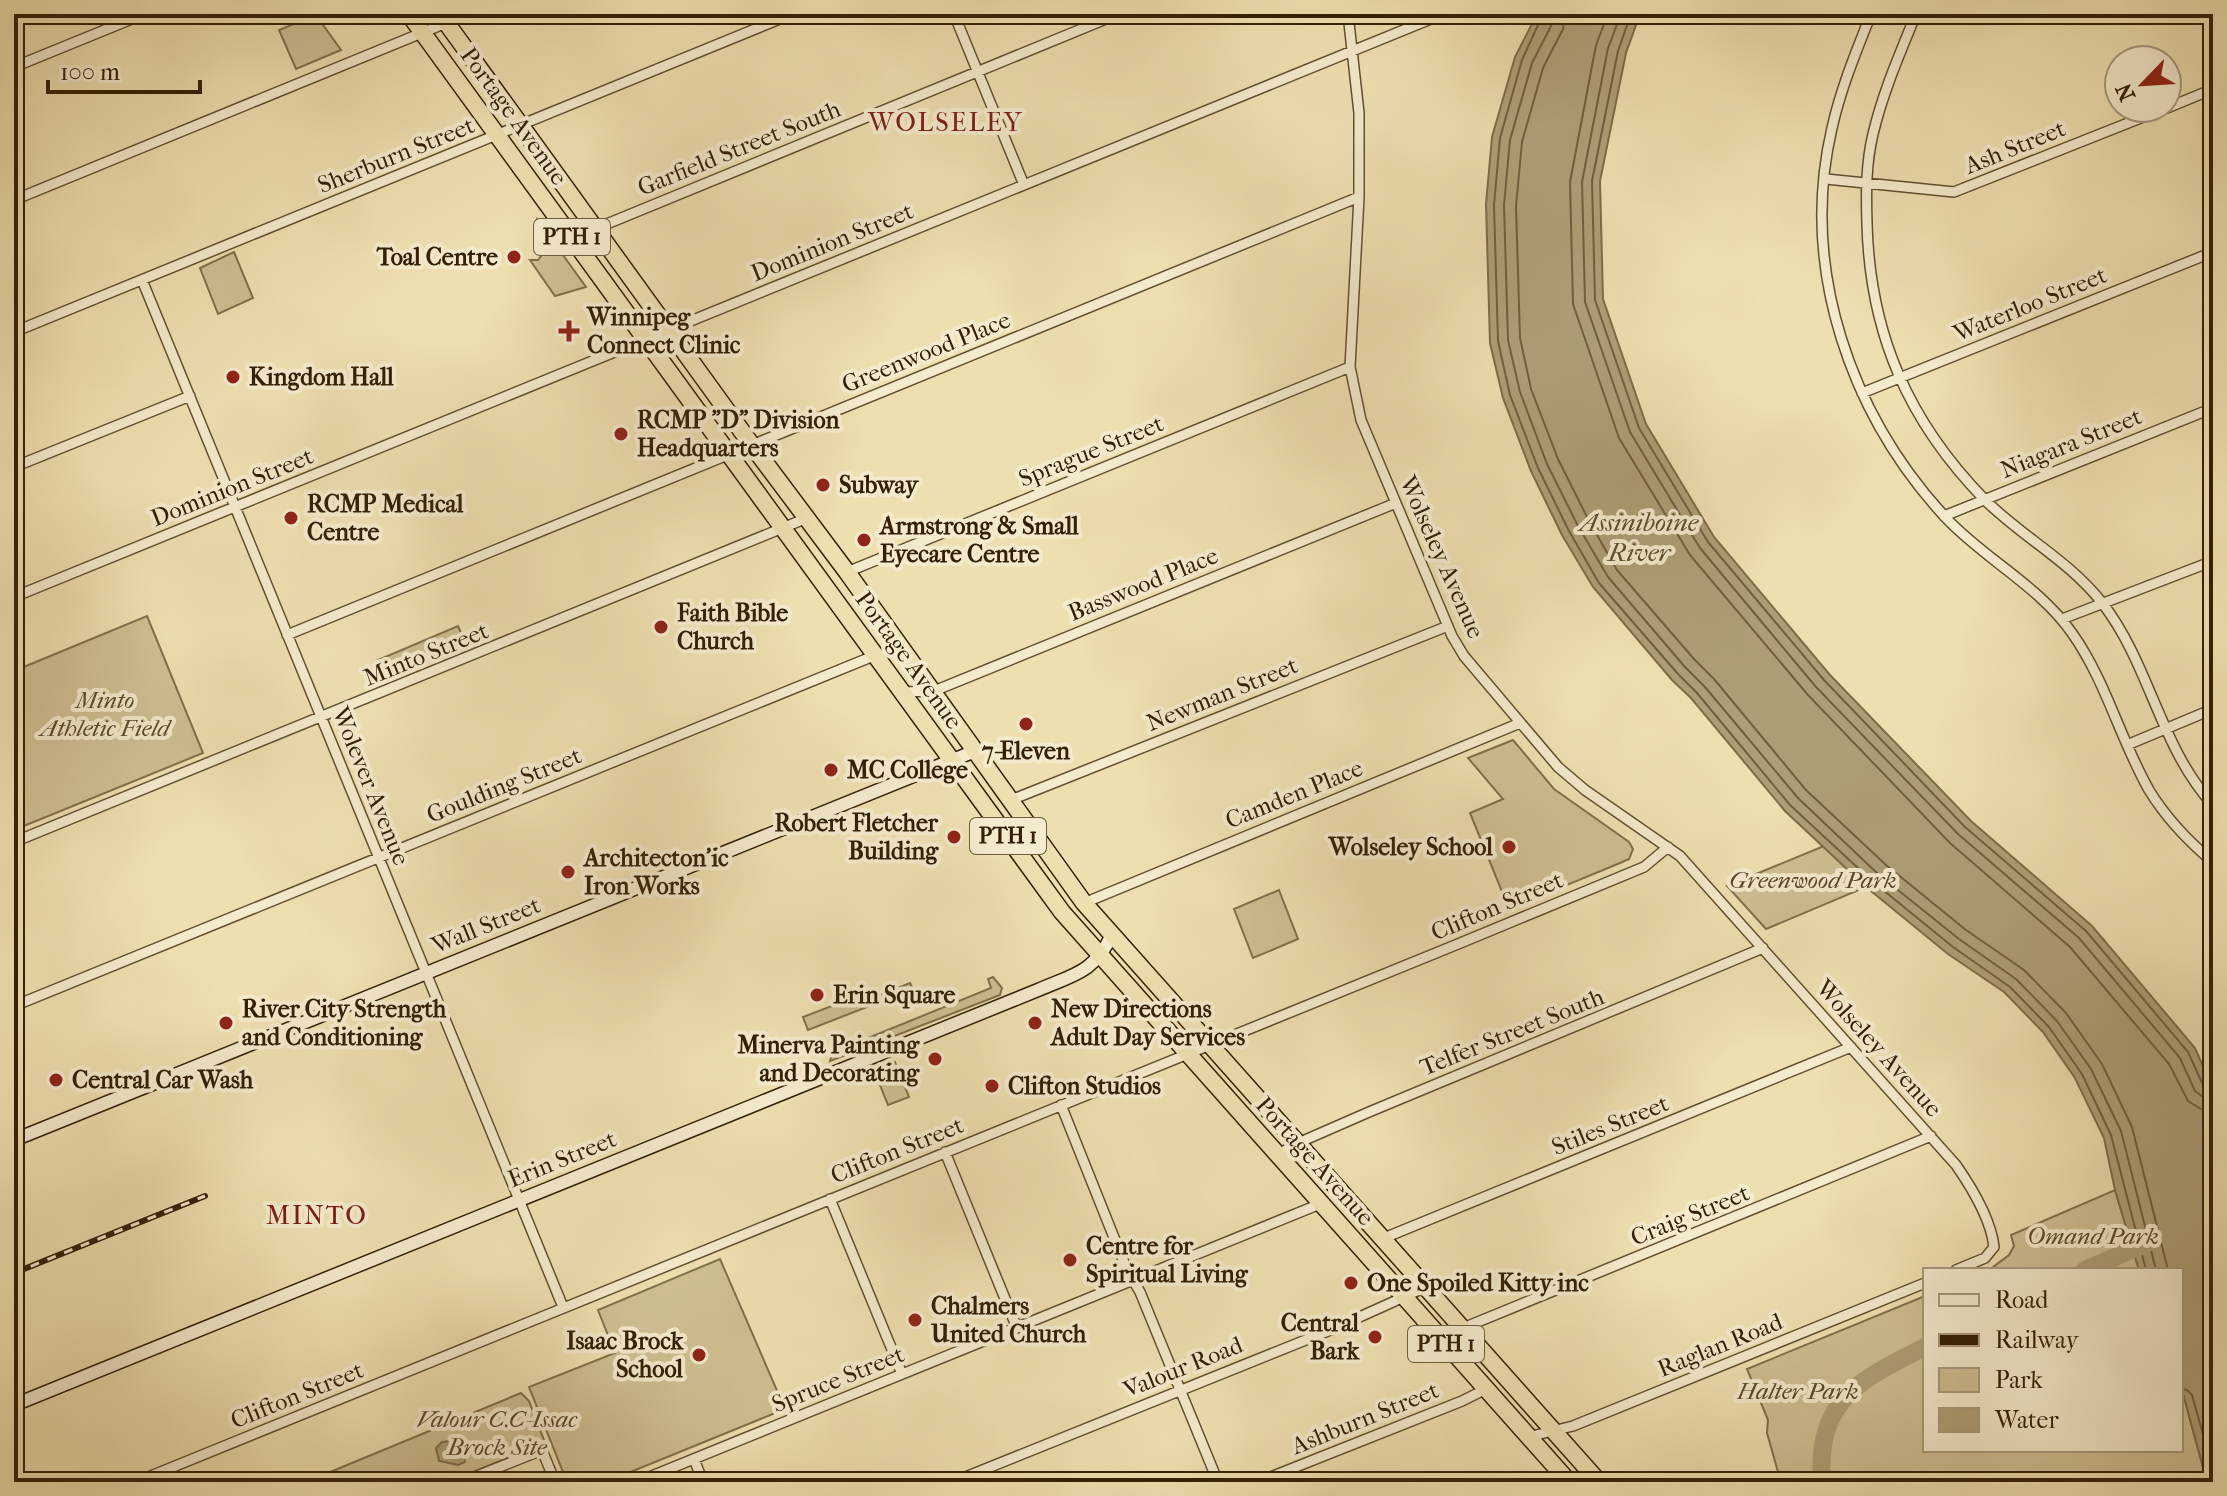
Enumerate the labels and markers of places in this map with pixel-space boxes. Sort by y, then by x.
place label: Toal Centre [376,243,498,271]
marker: Toal Centre [505,248,523,266]
place label: Winnipeg Connect Clinic [586,303,741,359]
marker: Winnipeg Connect Clinic [558,320,580,342]
place label: Kingdom Hall [249,363,394,391]
marker: Kingdom Hall [224,368,242,386]
place label: RCMP "D" Division Headquarters [637,406,840,462]
marker: RCMP "D" Division Headquarters [612,425,630,443]
place label: Subway [839,471,919,499]
marker: Subway [814,476,832,494]
place label: RCMP Medical Centre [307,490,464,546]
marker: RCMP Medical Centre [282,509,300,527]
place label: Armstrong & Small Eyecare Centre [878,512,1079,568]
marker: Armstrong & Small Eyecare Centre [855,531,873,549]
place label: Faith Bible Church [676,599,788,655]
marker: Faith Bible Church [652,618,670,636]
marker: 7-Eleven [1017,715,1035,733]
place label: 7-Eleven [981,737,1071,765]
place label: MC College [847,756,968,784]
marker: MC College [822,761,840,779]
place label: Robert Fletcher Building [774,809,939,865]
marker: Robert Fletcher Building [945,828,963,846]
place label: Wolseley School [1328,833,1493,861]
marker: Wolseley School [1500,838,1518,856]
place label: Architecton'ic Iron Works [582,844,729,900]
marker: Architecton'ic Iron Works [559,863,577,881]
place label: Erin Square [833,981,956,1009]
marker: Erin Square [808,986,826,1004]
place label: River City Strength and Conditioning [242,995,447,1051]
place label: New Directions Adult Day Services [1049,995,1245,1051]
marker: River City Strength and Conditioning [217,1014,235,1032]
marker: New Directions Adult Day Services [1026,1014,1044,1032]
place label: Minerva Painting and Decorating [737,1031,920,1087]
marker: Minerva Painting and Decorating [926,1050,944,1068]
place label: Central Car Wash [72,1066,254,1094]
marker: Central Car Wash [47,1071,65,1089]
place label: Clifton Studios [1008,1072,1161,1100]
marker: Clifton Studios [983,1077,1001,1095]
place label: Centre for Spiritual Living [1086,1232,1249,1288]
marker: Centre for Spiritual Living [1061,1251,1079,1269]
place label: One Spoiled Kitty inc [1367,1269,1589,1297]
marker: One Spoiled Kitty inc [1342,1274,1360,1292]
place label: Chalmers United Church [930,1292,1087,1348]
place label: Central Bark [1281,1309,1360,1365]
marker: Chalmers United Church [906,1311,924,1329]
place label: Isaac Brock School [566,1327,684,1383]
marker: Central Bark [1366,1328,1384,1346]
marker: Isaac Brock School [690,1346,708,1364]

